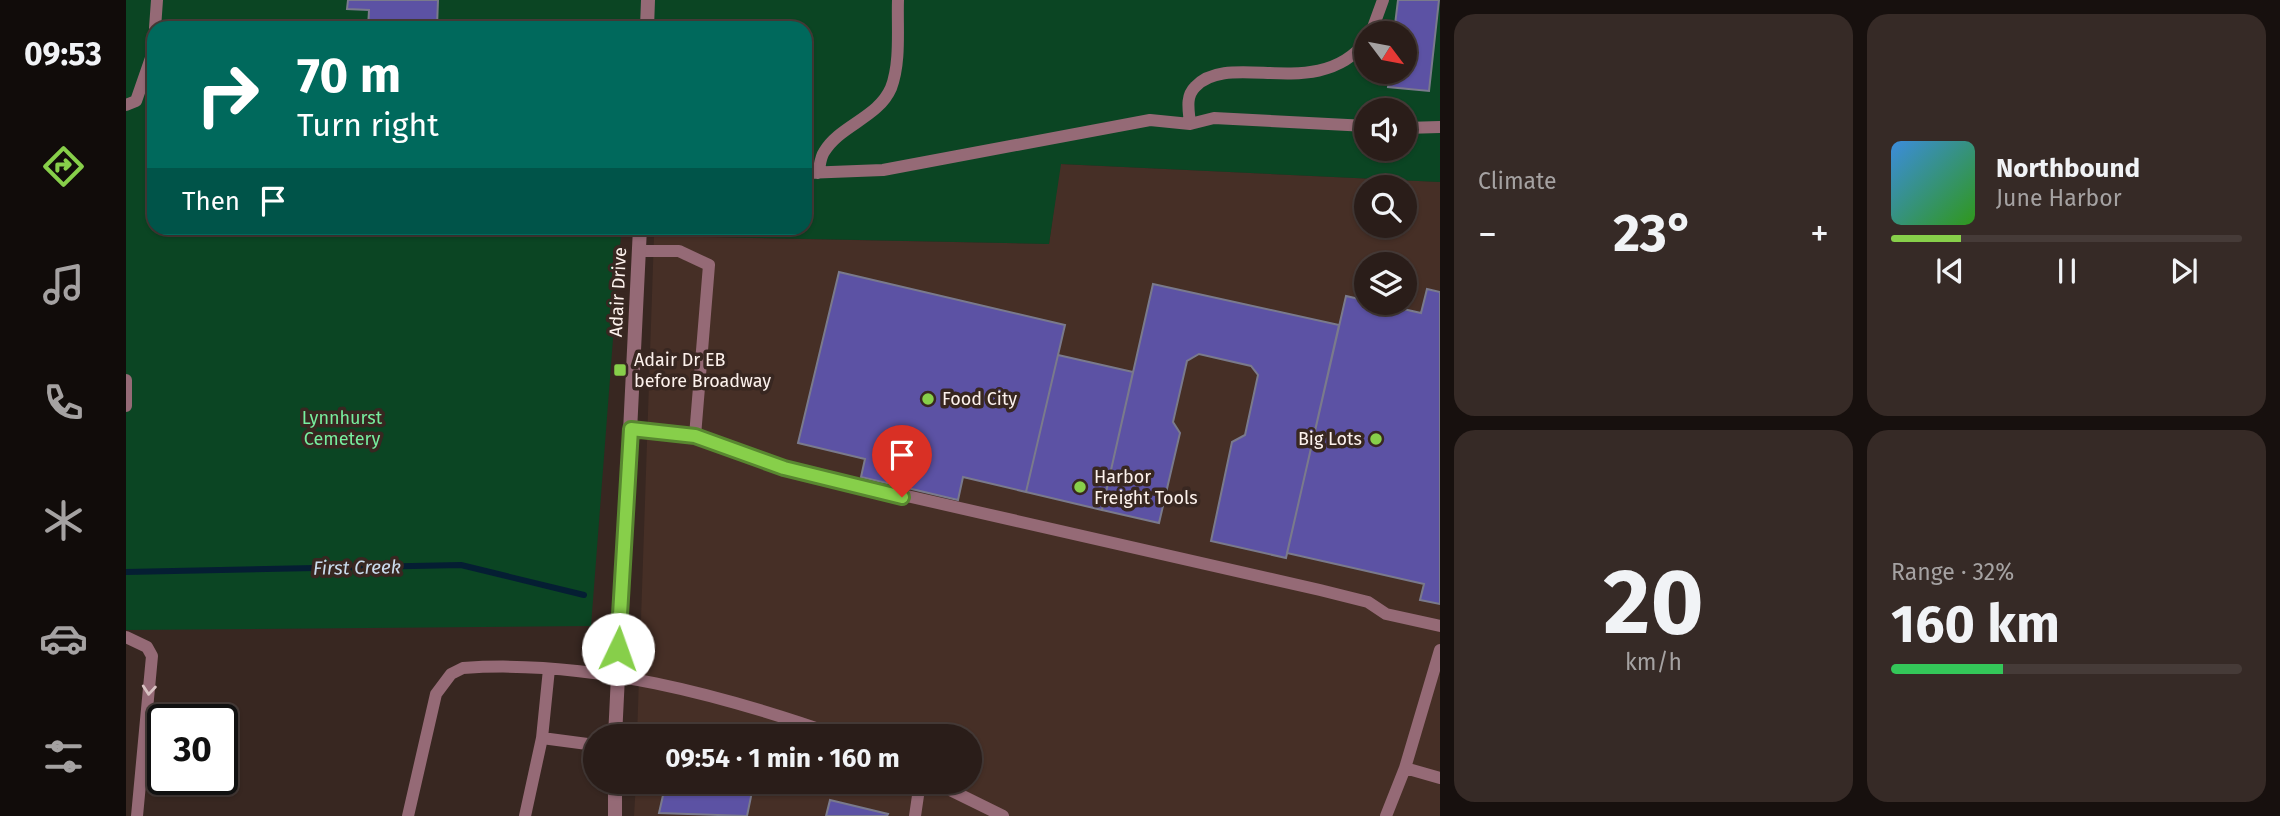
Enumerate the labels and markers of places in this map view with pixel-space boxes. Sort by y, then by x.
place label: Adair Dr EB before Broadway [634,349,771,392]
marker: Adair Dr EB before Broadway [612,362,628,378]
place label: Food City [942,388,1017,410]
marker: Food City [920,391,936,407]
pin [872,425,932,497]
place label: Big Lots [1298,428,1362,450]
marker: Big Lots [1368,431,1384,447]
place label: Harbor Freight Tools [1094,466,1198,509]
marker: Harbor Freight Tools [1072,479,1088,495]

